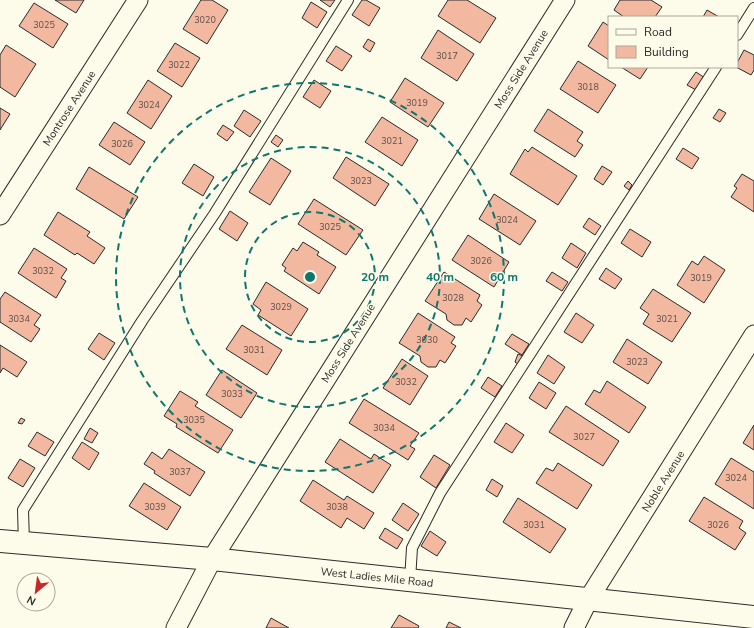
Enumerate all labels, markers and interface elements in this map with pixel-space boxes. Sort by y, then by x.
house number: 3020 [194,14,216,26]
legend [608,16,738,68]
house number: 3025 [33,19,55,31]
text: Road [644,24,672,40]
street label: Moss Side Avenue [491,27,552,112]
text: Building [644,44,689,60]
house number: 3017 [436,50,458,62]
house number: 3022 [168,59,190,71]
street label: Montrose Avenue [39,68,99,149]
house number: 3018 [577,81,599,93]
house number: 3019 [406,97,428,109]
house number: 3024 [138,99,160,111]
house number: 3021 [381,135,403,147]
house number: 3026 [111,138,133,150]
house number: 3023 [350,175,372,187]
house number: 3024 [496,214,518,226]
house number: 3025 [319,221,341,233]
house number: 3026 [470,255,492,267]
house number: 3032 [32,265,54,277]
text: 20 m [361,269,389,285]
text: 40 m [426,269,454,285]
text: 60 m [490,269,518,285]
centre of rings [303,270,317,284]
house number: 3019 [690,272,712,284]
house number: 3028 [442,292,464,304]
house number: 3029 [270,301,292,313]
street label: Moss Side Avenue [318,301,379,386]
house number: 3034 [8,313,30,325]
house number: 3021 [656,313,678,325]
house number: 3030 [416,334,438,346]
house number: 3031 [243,344,265,356]
house number: 3023 [626,356,648,368]
house number: 3032 [395,376,417,388]
house number: 3033 [221,388,243,400]
house number: 3035 [183,414,205,426]
house number: 3034 [373,422,395,434]
house number: 3027 [573,431,595,443]
street label: Noble Avenue [639,447,688,515]
house number: 3037 [169,466,191,478]
house number: 3024 [725,472,747,484]
house number: 3039 [144,501,166,513]
house number: 3038 [326,501,348,513]
house number: 3031 [523,519,545,531]
house number: 3026 [707,519,729,531]
street label: West Ladies Mile Road [320,564,434,591]
north arrow [16,572,56,612]
text: N [24,592,39,609]

